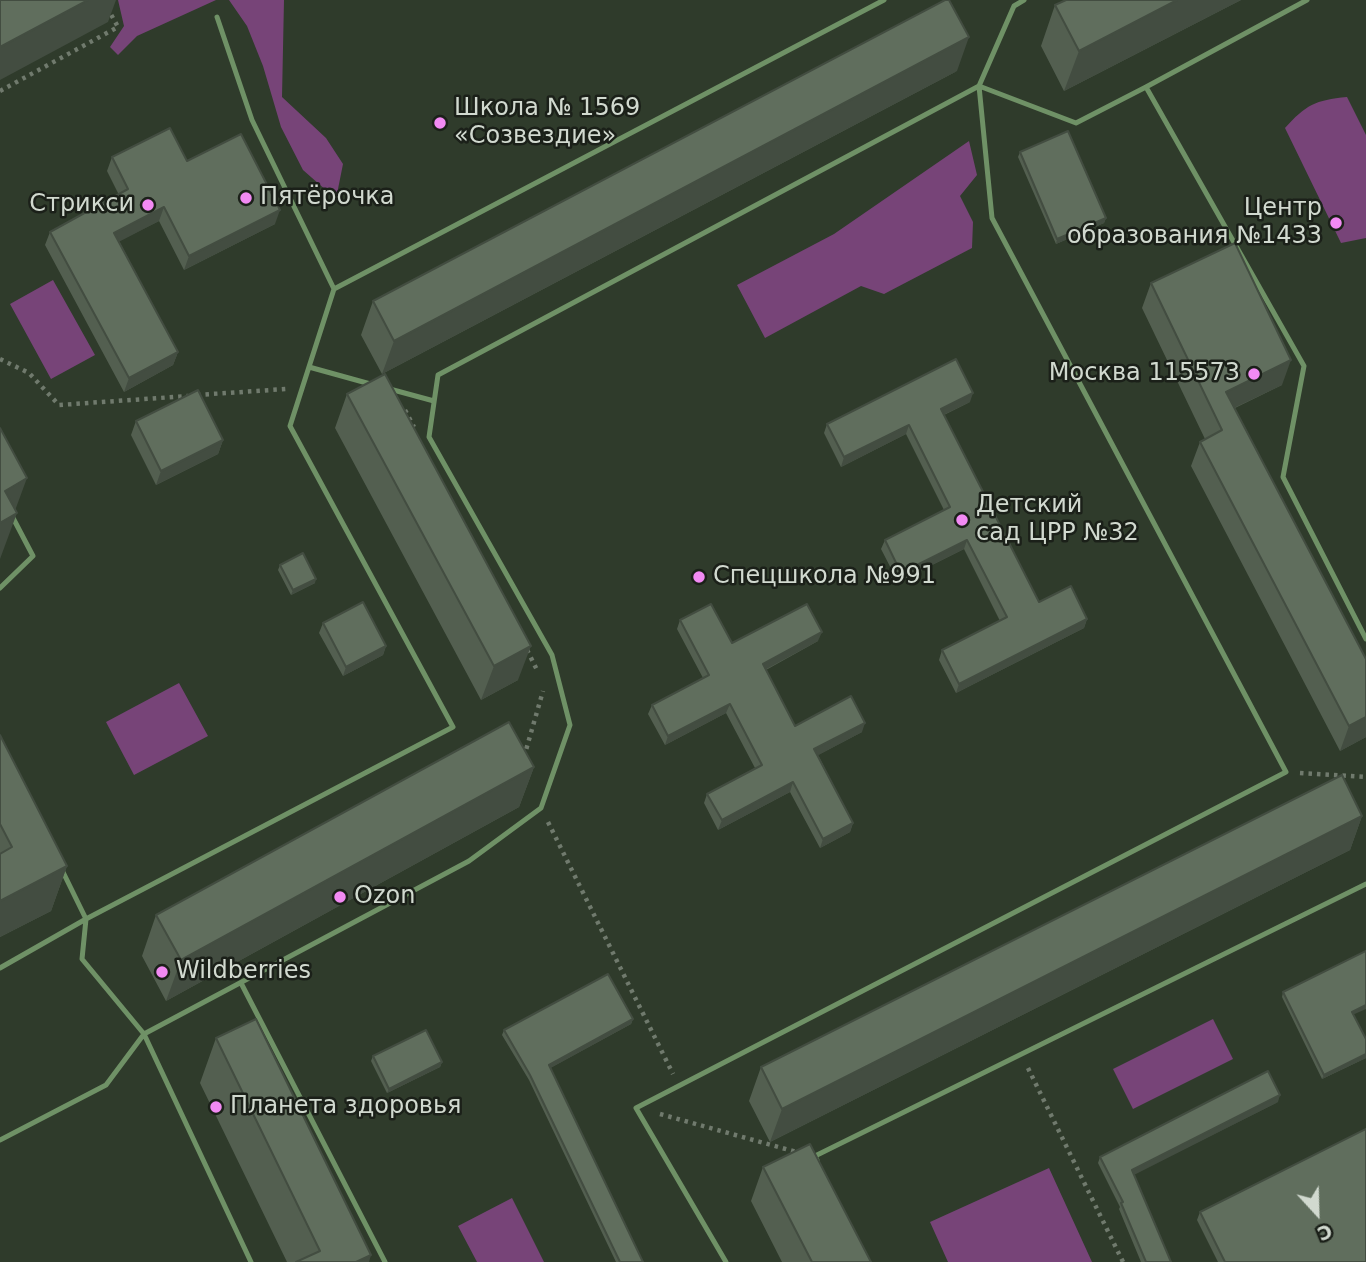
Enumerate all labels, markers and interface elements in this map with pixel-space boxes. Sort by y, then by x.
place label: Школа № 1569 «Созвездие» [454,95,640,151]
marker: Школа № 1569 «Созвездие» [432,115,448,131]
place label: Пятёрочка [260,184,395,212]
marker: Пятёрочка [238,190,254,206]
place label: Стрикси [29,191,134,219]
place label: Центр образования №1433 [1067,195,1322,251]
marker: Стрикси [140,197,156,213]
marker: Центр образования №1433 [1328,215,1344,231]
place label: Москва 115573 [1049,360,1240,388]
marker: Москва 115573 [1246,366,1262,382]
place label: Детский сад ЦРР №32 [976,492,1139,548]
marker: Детский сад ЦРР №32 [954,512,970,528]
place label: Спецшкола №991 [713,563,936,591]
marker: Спецшкола №991 [691,569,707,585]
place label: Ozon [354,883,415,911]
marker: Ozon [332,889,348,905]
place label: Wildberries [176,958,311,986]
marker: Wildberries [154,964,170,980]
place label: Планета здоровья [230,1093,462,1121]
marker: Планета здоровья [208,1099,224,1115]
north arrow [1282,1178,1352,1248]
text: С [1314,1220,1335,1245]

